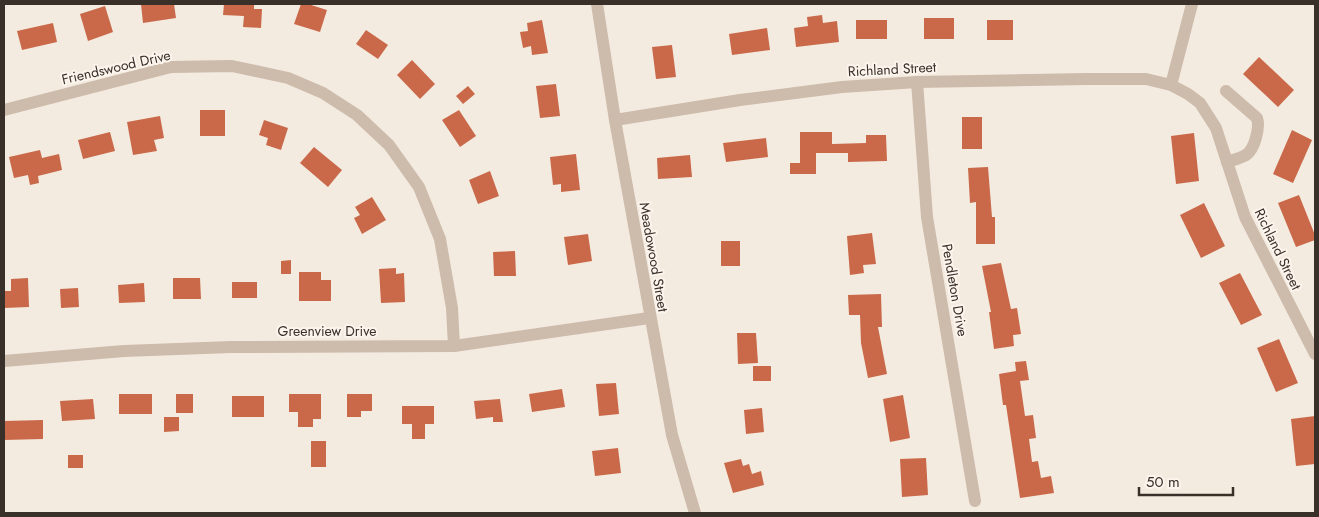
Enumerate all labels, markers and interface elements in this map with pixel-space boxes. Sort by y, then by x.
street label: Friendswood Drive [60,45,172,89]
street label: Richland Street [847,57,937,81]
street label: Meadowood Street [635,201,674,314]
street label: Richland Street [1250,205,1307,294]
street label: Pendleton Drive [937,242,973,338]
street label: Greenview Drive [278,321,376,341]
scale bar [1139,464,1233,496]
text: 50 m [1146,471,1180,493]

